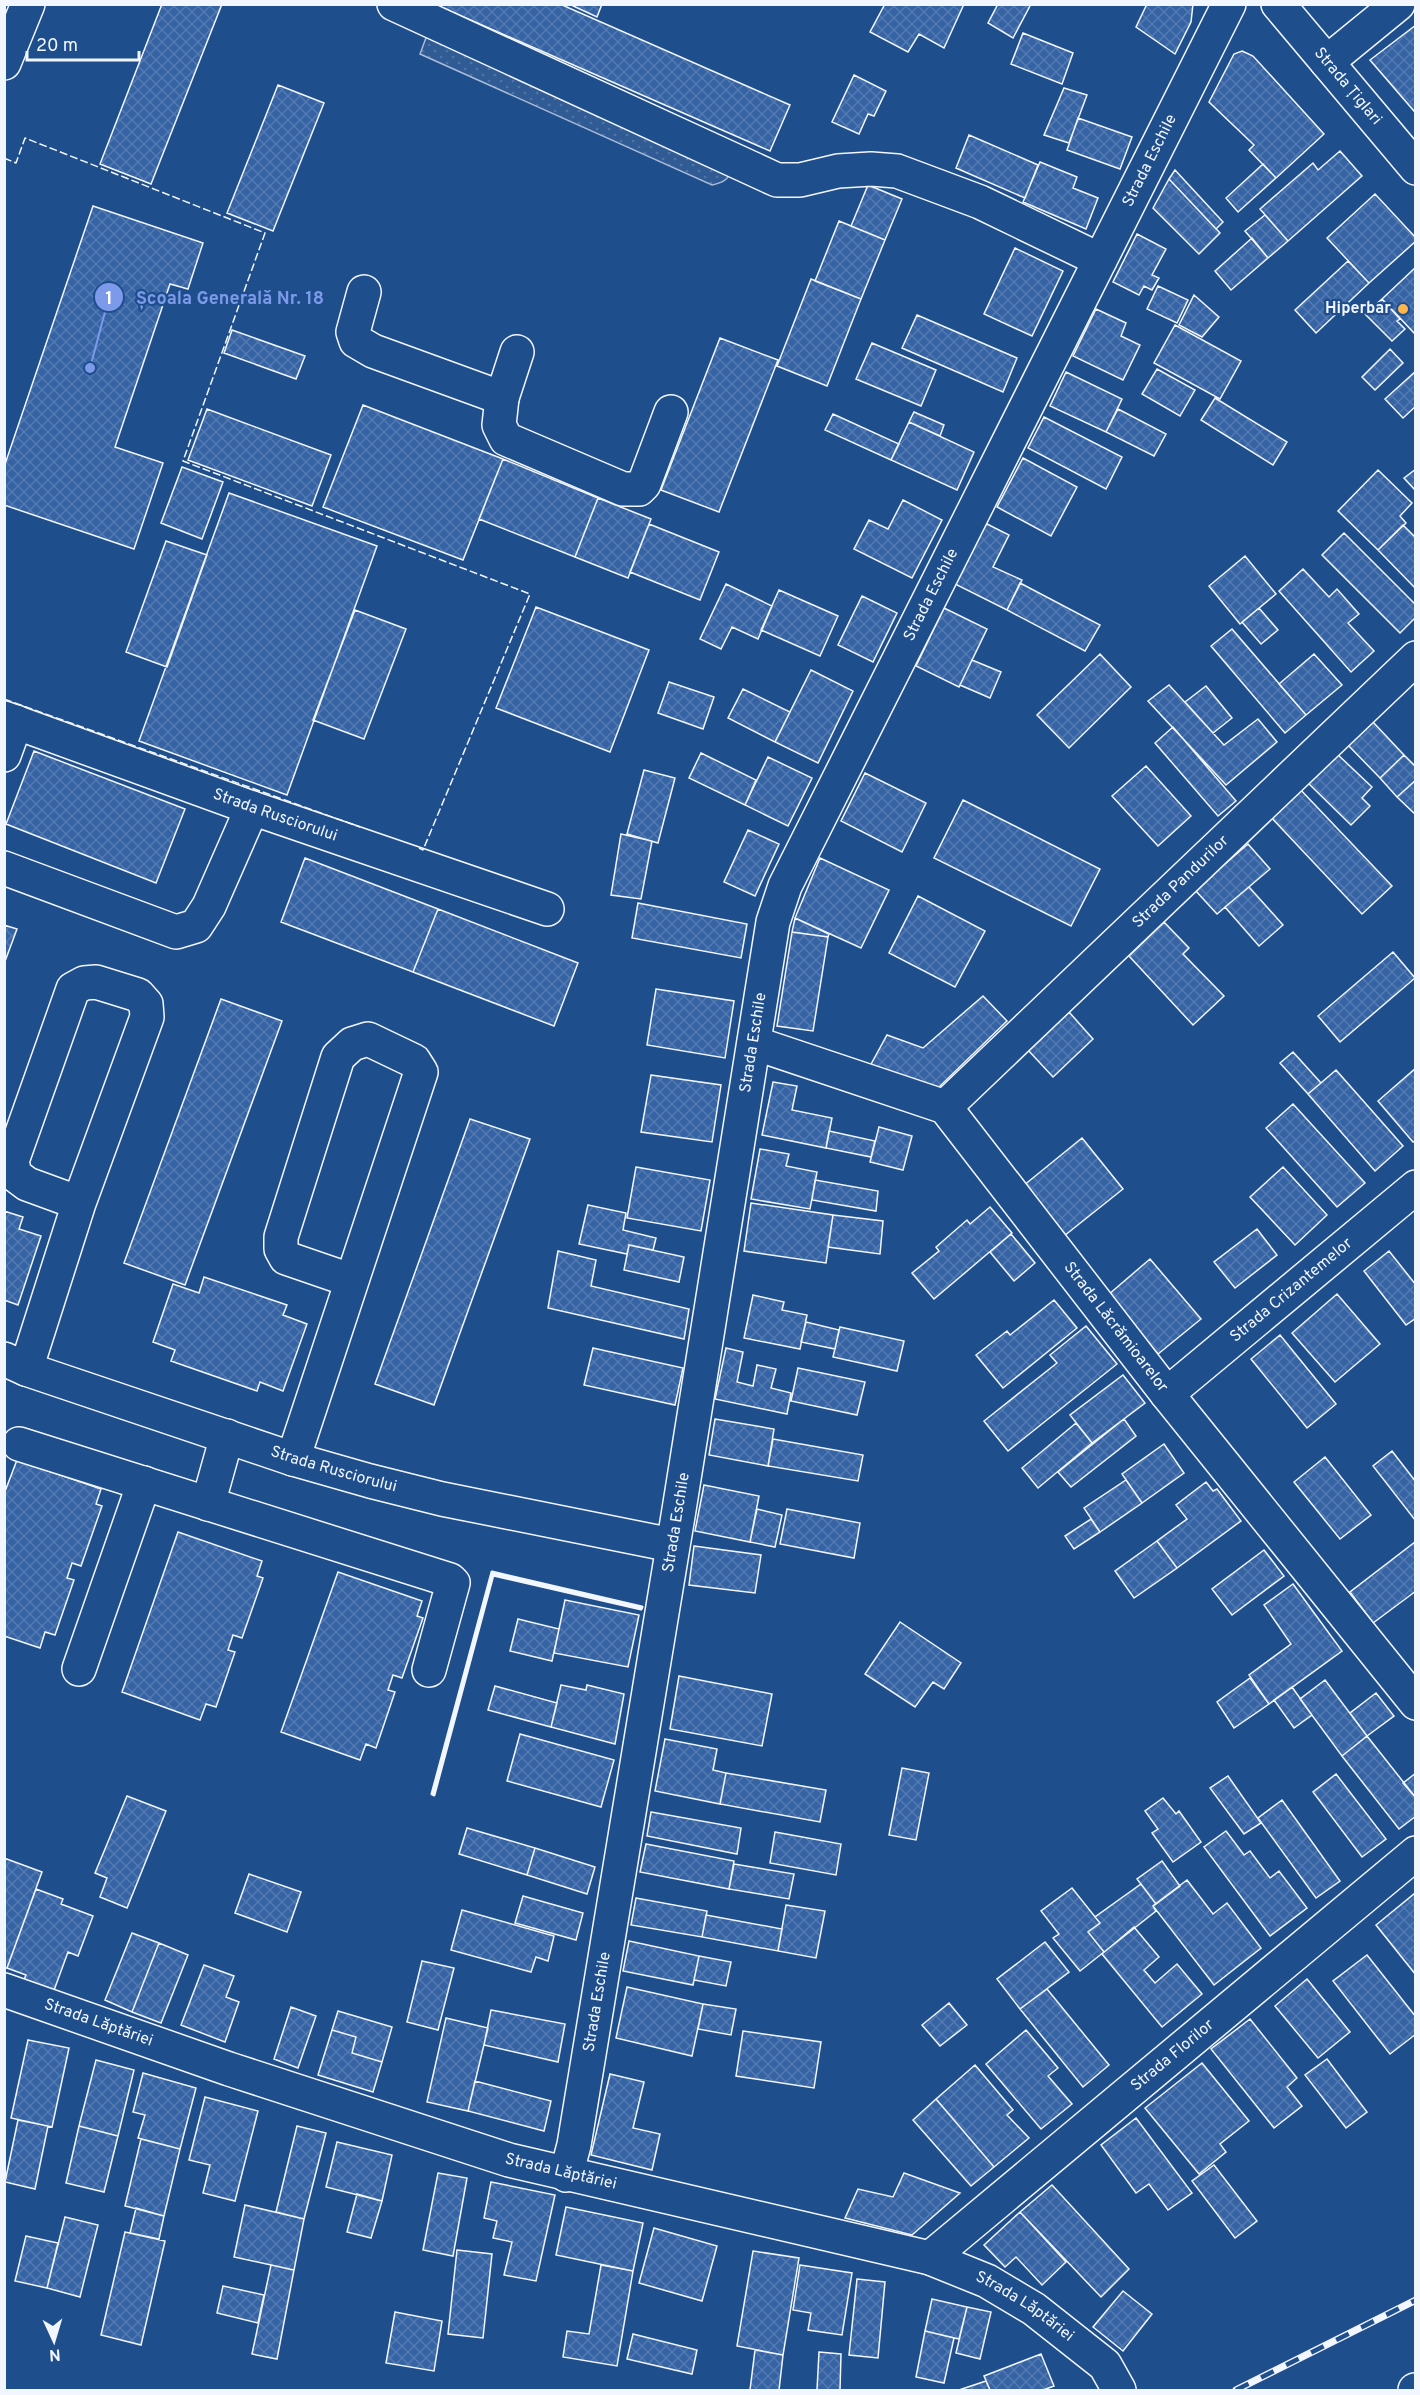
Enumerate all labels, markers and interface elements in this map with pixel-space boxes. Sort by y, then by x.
scale bar [27,24,140,62]
text: 20 m [36,35,78,58]
street label: Strada Țiglari [1309,44,1386,130]
street label: Strada Eschile [1118,111,1182,210]
callout: Școala Generală Nr. 18 [94,279,336,315]
text: 1 [105,288,113,311]
text: Școala Generală Nr. 18 [136,288,324,311]
place label: Hiperbar [1325,299,1391,319]
marker: Hiperbar [1396,302,1410,316]
street label: Strada Eschile [900,545,963,645]
street label: Strada Rusciorului [210,785,340,846]
street label: Strada Pandurilor [1128,831,1233,933]
street label: Strada Eschile [736,991,772,1094]
street label: Strada Crizantemelor [1226,1234,1357,1347]
street label: Strada Lăcrămioarelor [1059,1258,1172,1397]
street label: Strada Rusciorului [268,1442,399,1497]
street label: Strada Eschile [659,1471,695,1574]
street label: Strada Eschile [580,1950,616,2054]
street label: Strada Lăptăriei [41,1995,155,2051]
street label: Strada Florilor [1127,2015,1218,2096]
street label: Strada Lăptăriei [503,2149,619,2195]
street label: Strada Lăptăriei [972,2267,1078,2346]
north arrow [24,2311,84,2371]
text: N [48,2344,61,2364]

